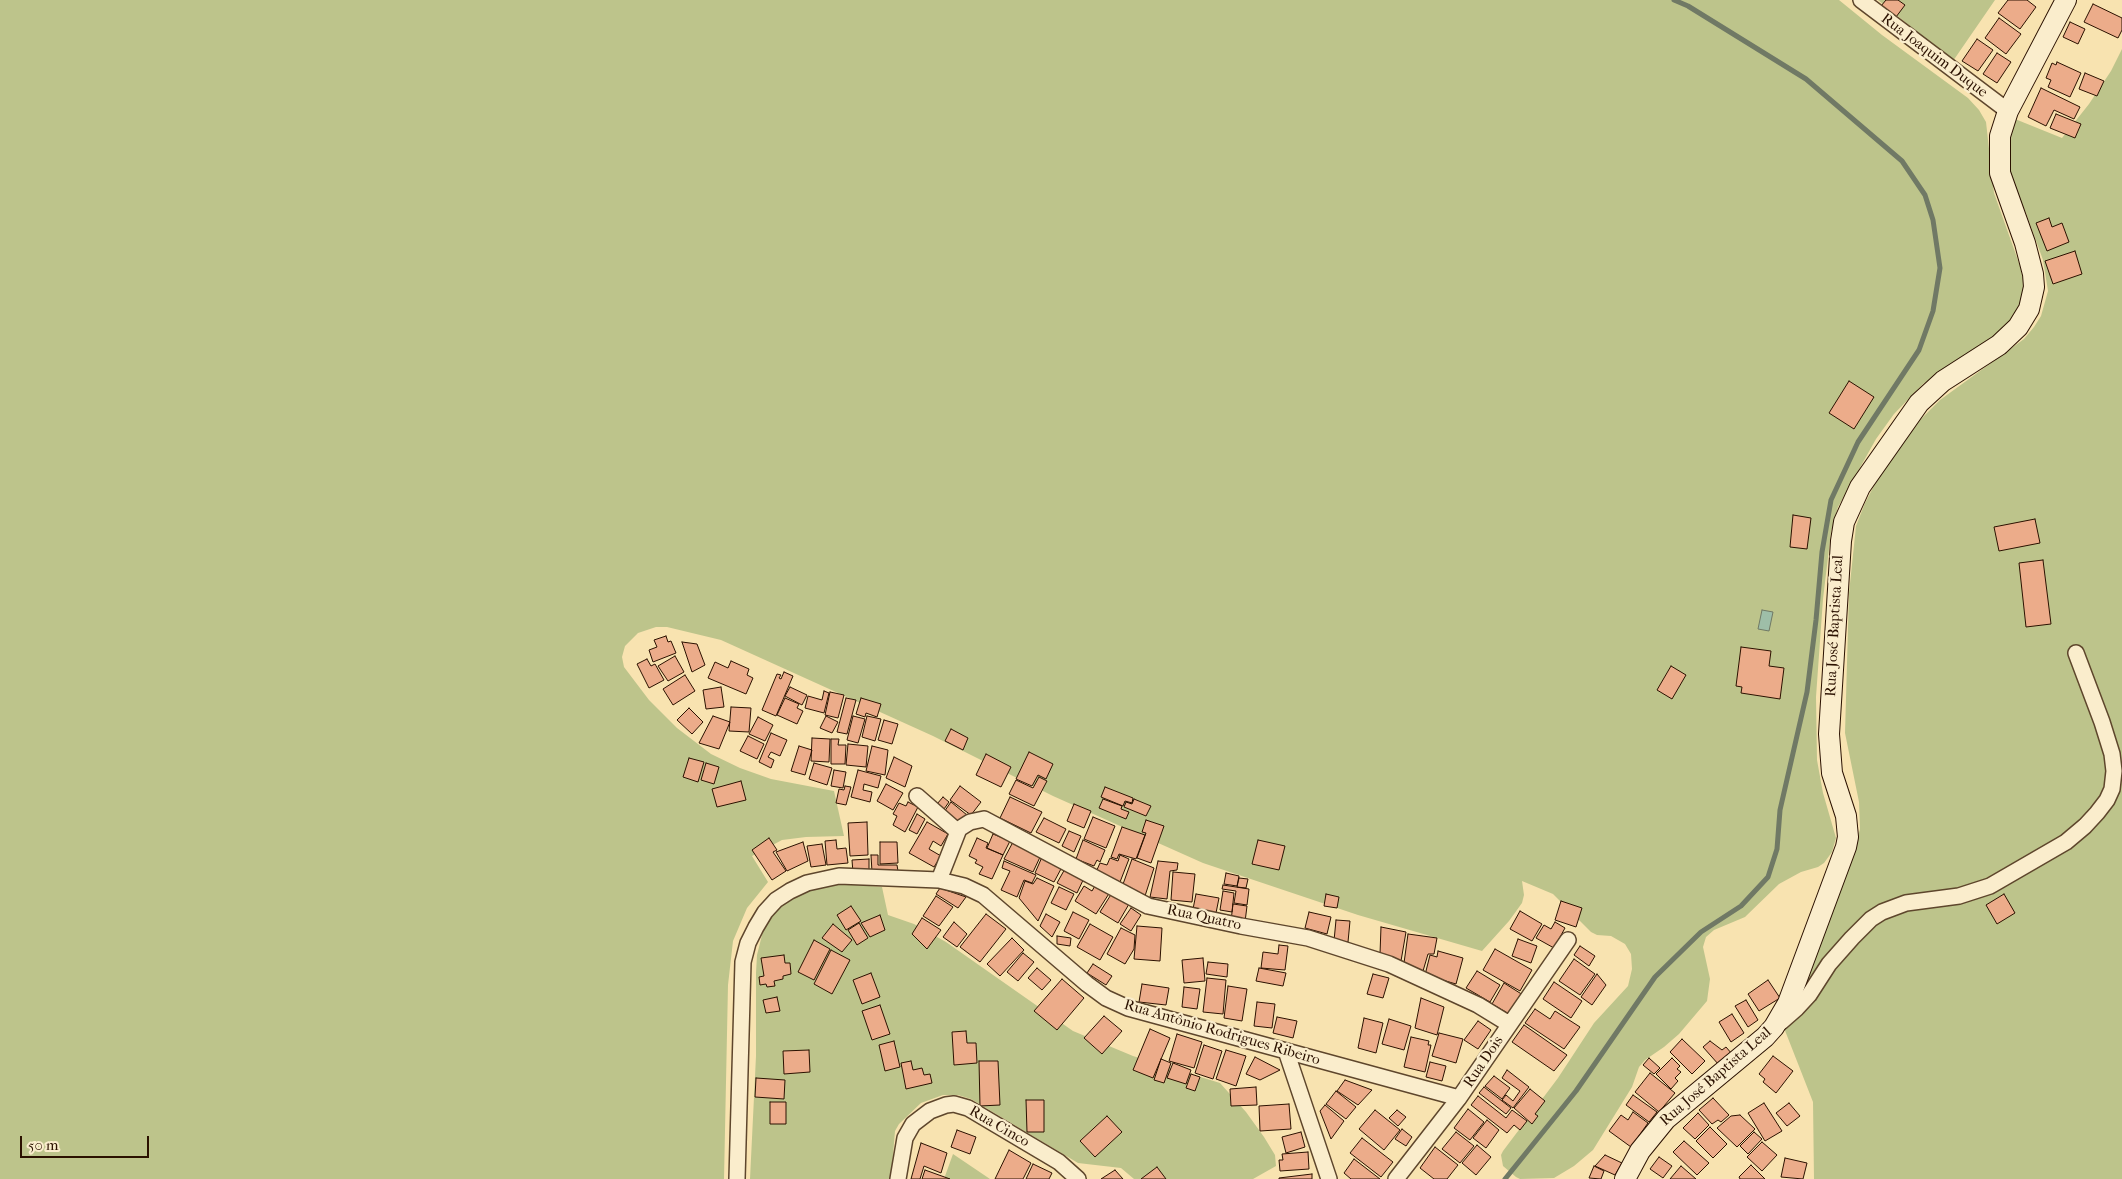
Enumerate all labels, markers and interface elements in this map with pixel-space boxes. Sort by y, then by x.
street label: Rua Joaquim Duque [1877,10,1991,102]
street label: Rua José Baptista Leal [1822,555,1848,697]
street label: Rua Quatro [1165,901,1243,935]
street label: Rua Antônio Rodrigues Ribeiro [1122,996,1322,1070]
street label: Rua José Baptista Leal [1657,1024,1775,1130]
street label: Rua Dois [1460,1033,1508,1091]
street label: Rua Cinco [966,1103,1032,1151]
scale bar [22,1126,151,1158]
text: 50 m [28,1136,58,1154]

